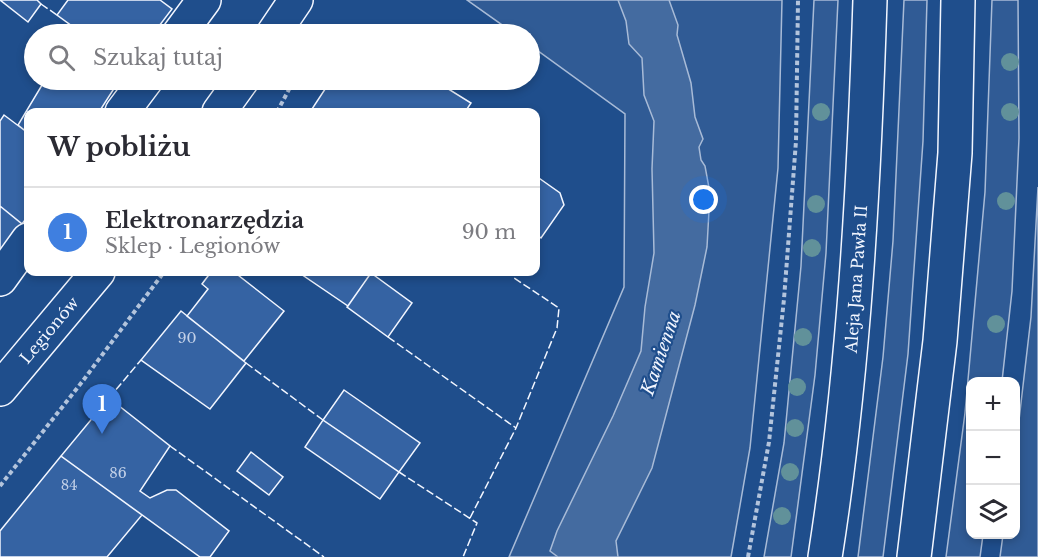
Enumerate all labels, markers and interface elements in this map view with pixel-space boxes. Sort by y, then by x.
search box [24,24,540,90]
icon: search [45,41,78,74]
text: Szukaj tutaj [93,44,223,71]
text: W pobliżu [48,131,190,163]
your location [689,185,718,214]
street label: Aleja Jana Pawła II [841,204,871,355]
text: Elektronarzędzia [105,207,304,234]
text: 1 [63,220,72,244]
text: 90 m [462,220,516,244]
text: Sklep · Legionów [105,234,280,258]
street label: Legionów [15,292,83,367]
water label: Kamienna [636,308,686,399]
house number: 90 [178,329,197,347]
map controls [966,377,1020,539]
button: + [966,377,1020,431]
pin: 1 [82,384,122,434]
button: − [966,431,1020,485]
house number: 86 [109,464,127,482]
house number: 84 [61,476,77,494]
button: layers [966,485,1020,539]

